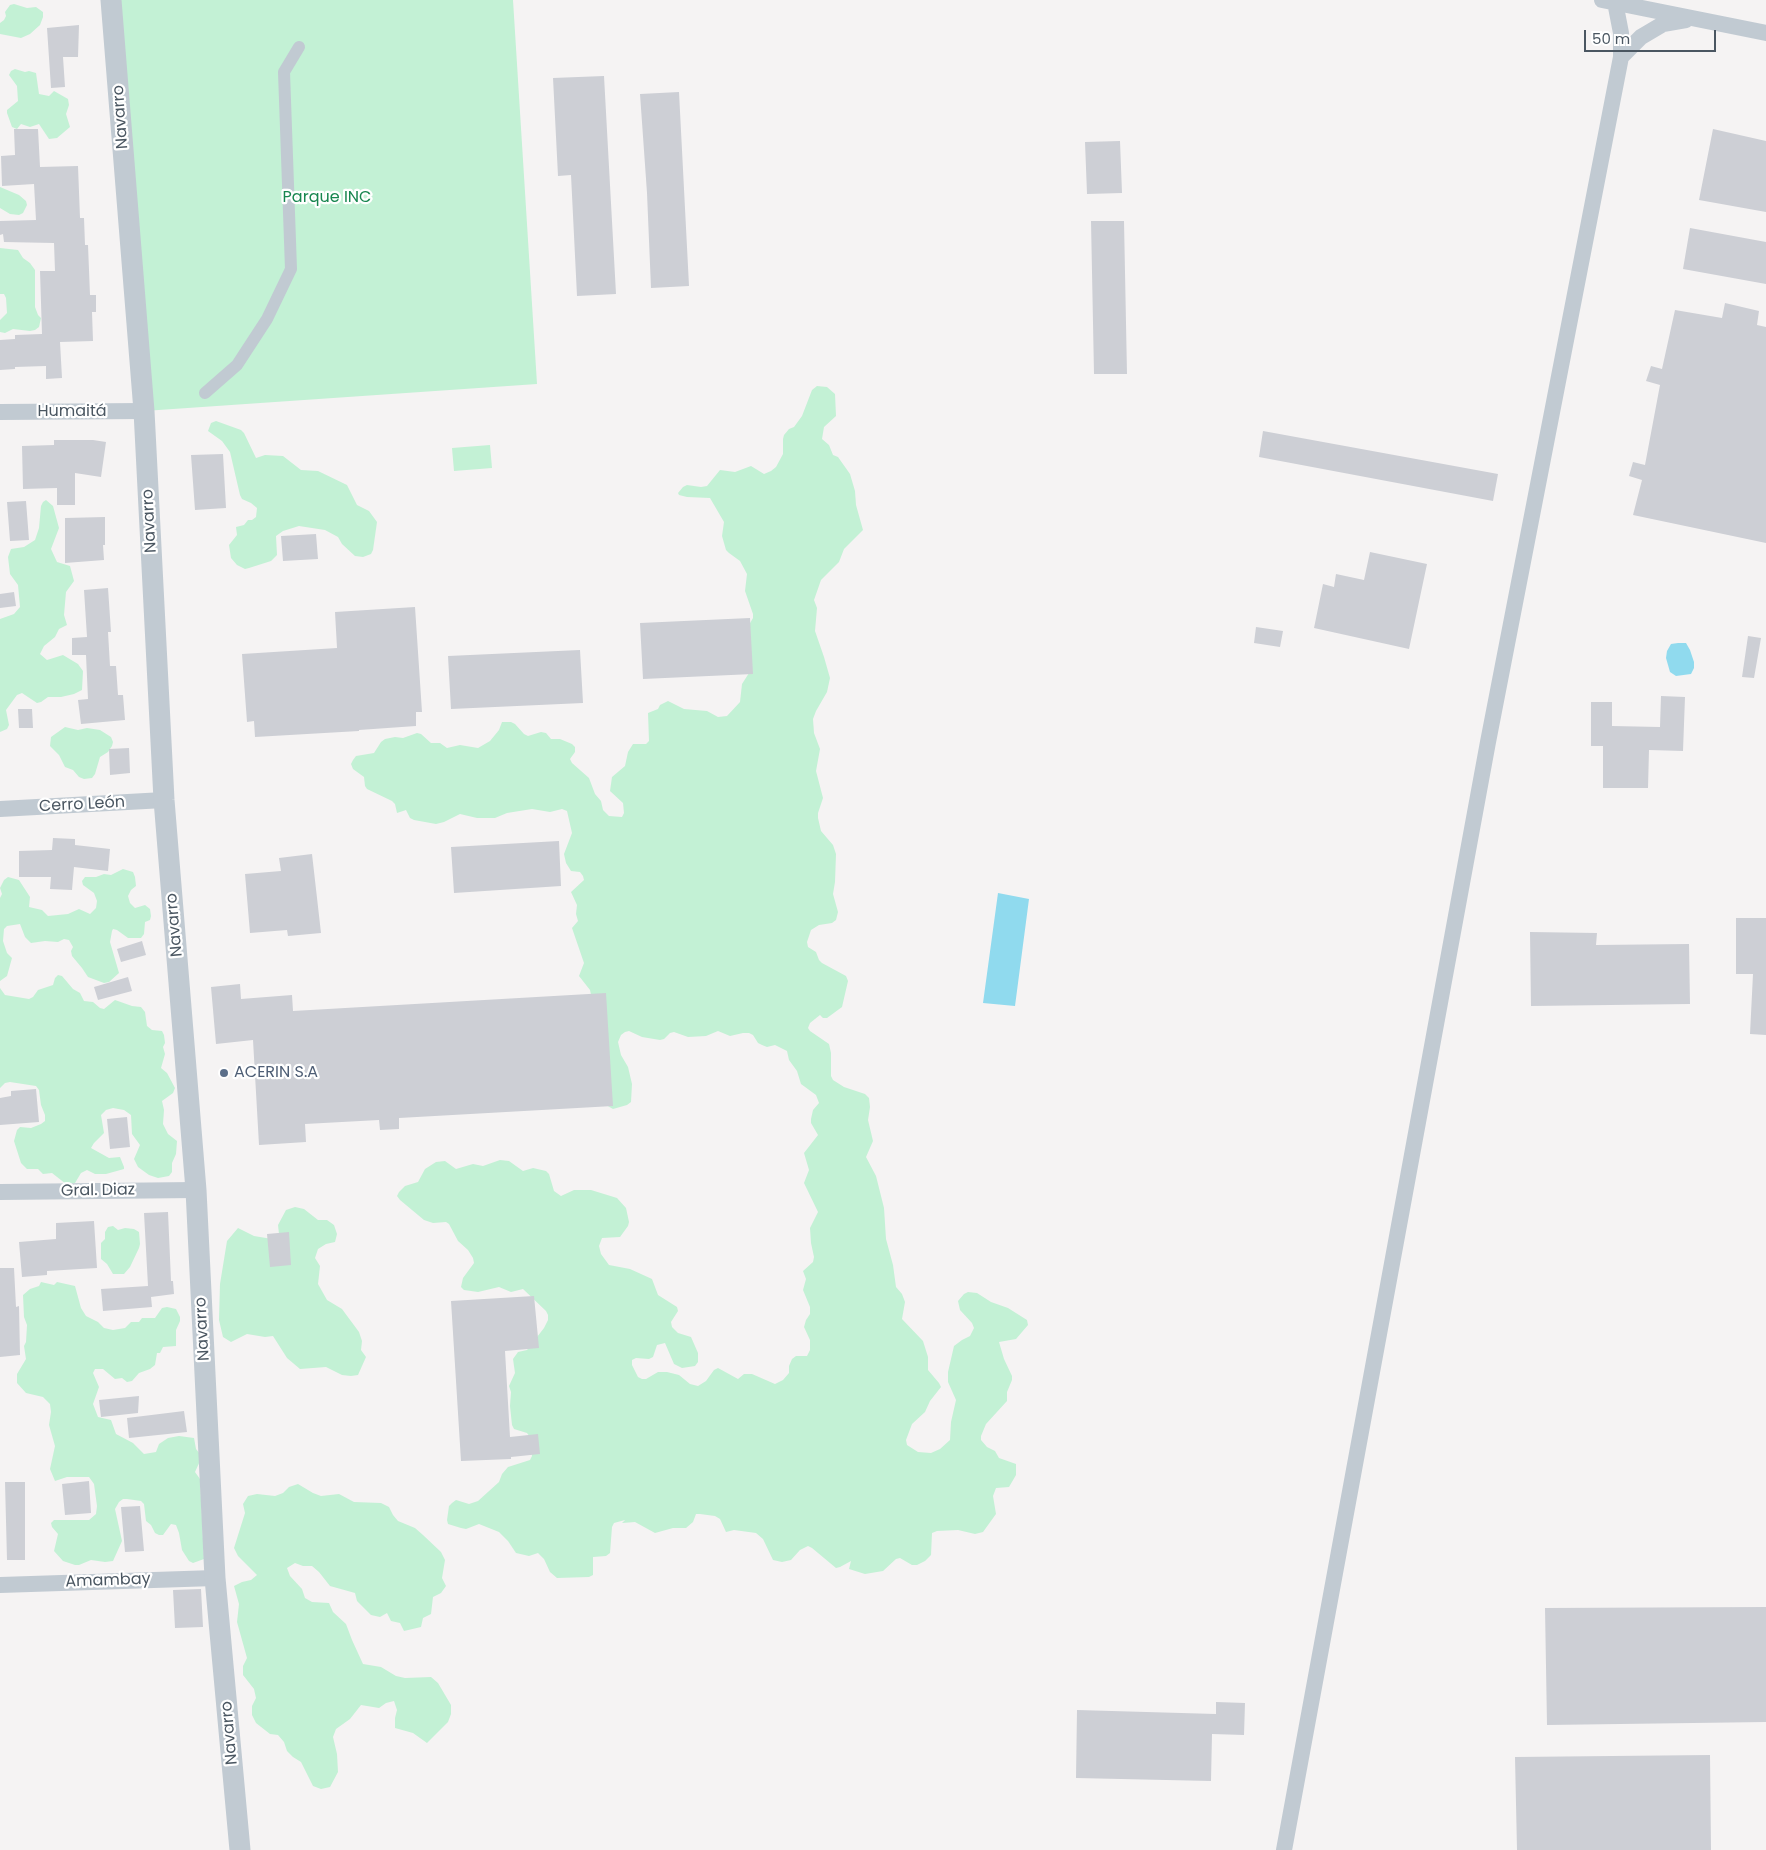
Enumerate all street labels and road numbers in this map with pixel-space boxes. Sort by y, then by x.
street label: Navarro [109,84,133,150]
street label: Humaitá [37,402,107,422]
street label: Navarro [139,489,161,553]
street label: Cerro León [39,793,125,817]
street label: Navarro [163,892,187,958]
street label: Gral. Diaz [61,1181,135,1201]
street label: Navarro [192,1297,214,1361]
street label: Amambay [65,1570,151,1592]
street label: Navarro [218,1700,242,1766]

